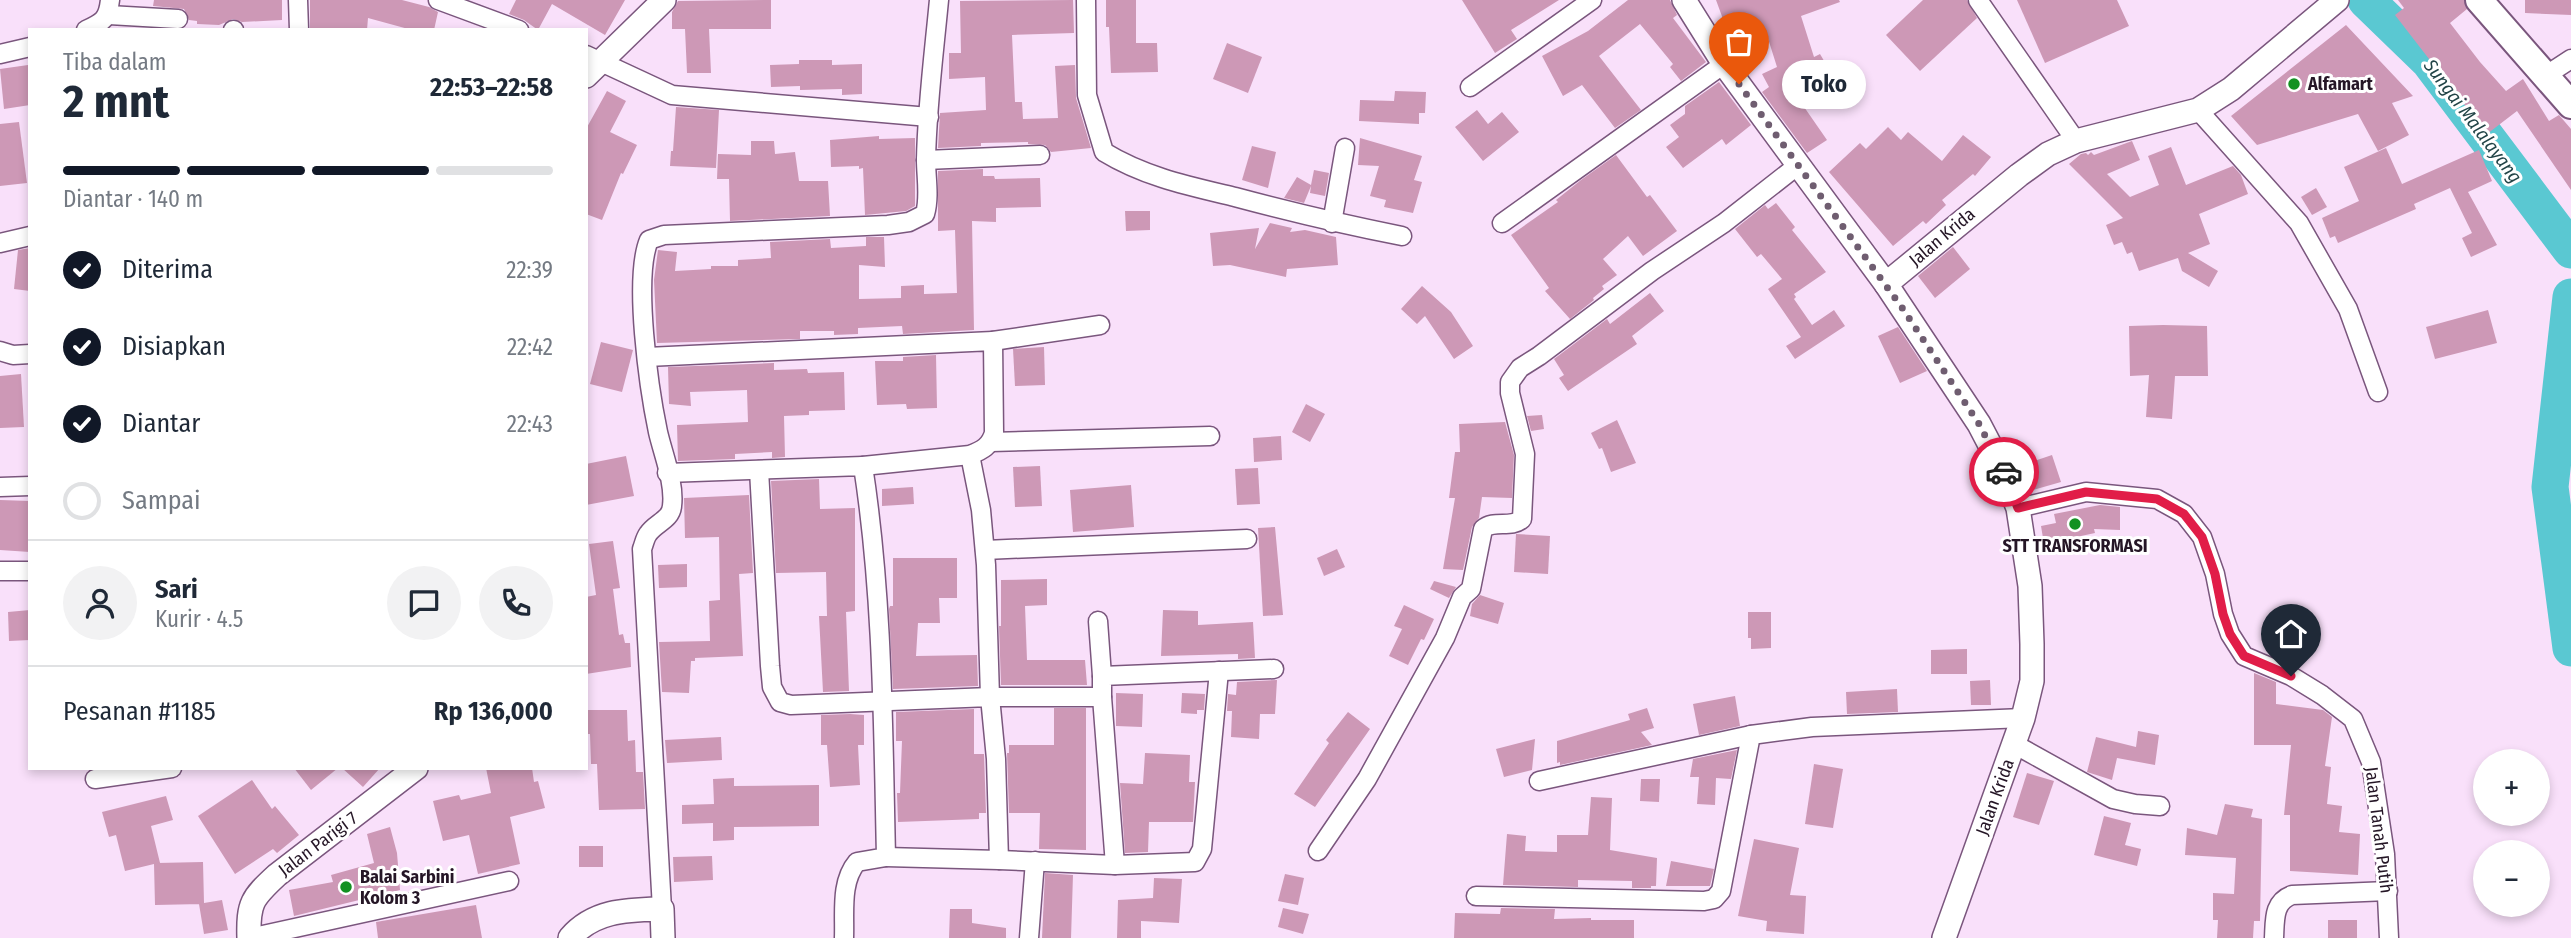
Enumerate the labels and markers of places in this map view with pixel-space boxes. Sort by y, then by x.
pin [1709,12.0,1769,84]
callout: Toko [1781,60,1865,108]
place label: Alfamart [2307,73,2373,95]
marker: Alfamart [2286,76,2302,92]
marker: STT TRANSFORMASI [2067,516,2083,532]
place label: STT TRANSFORMASI [2002,535,2148,557]
pin [2261,604,2321,676]
place label: Balai Sarbini Kolom 3 [360,866,454,909]
marker: Balai Sarbini Kolom 3 [338,879,354,895]

